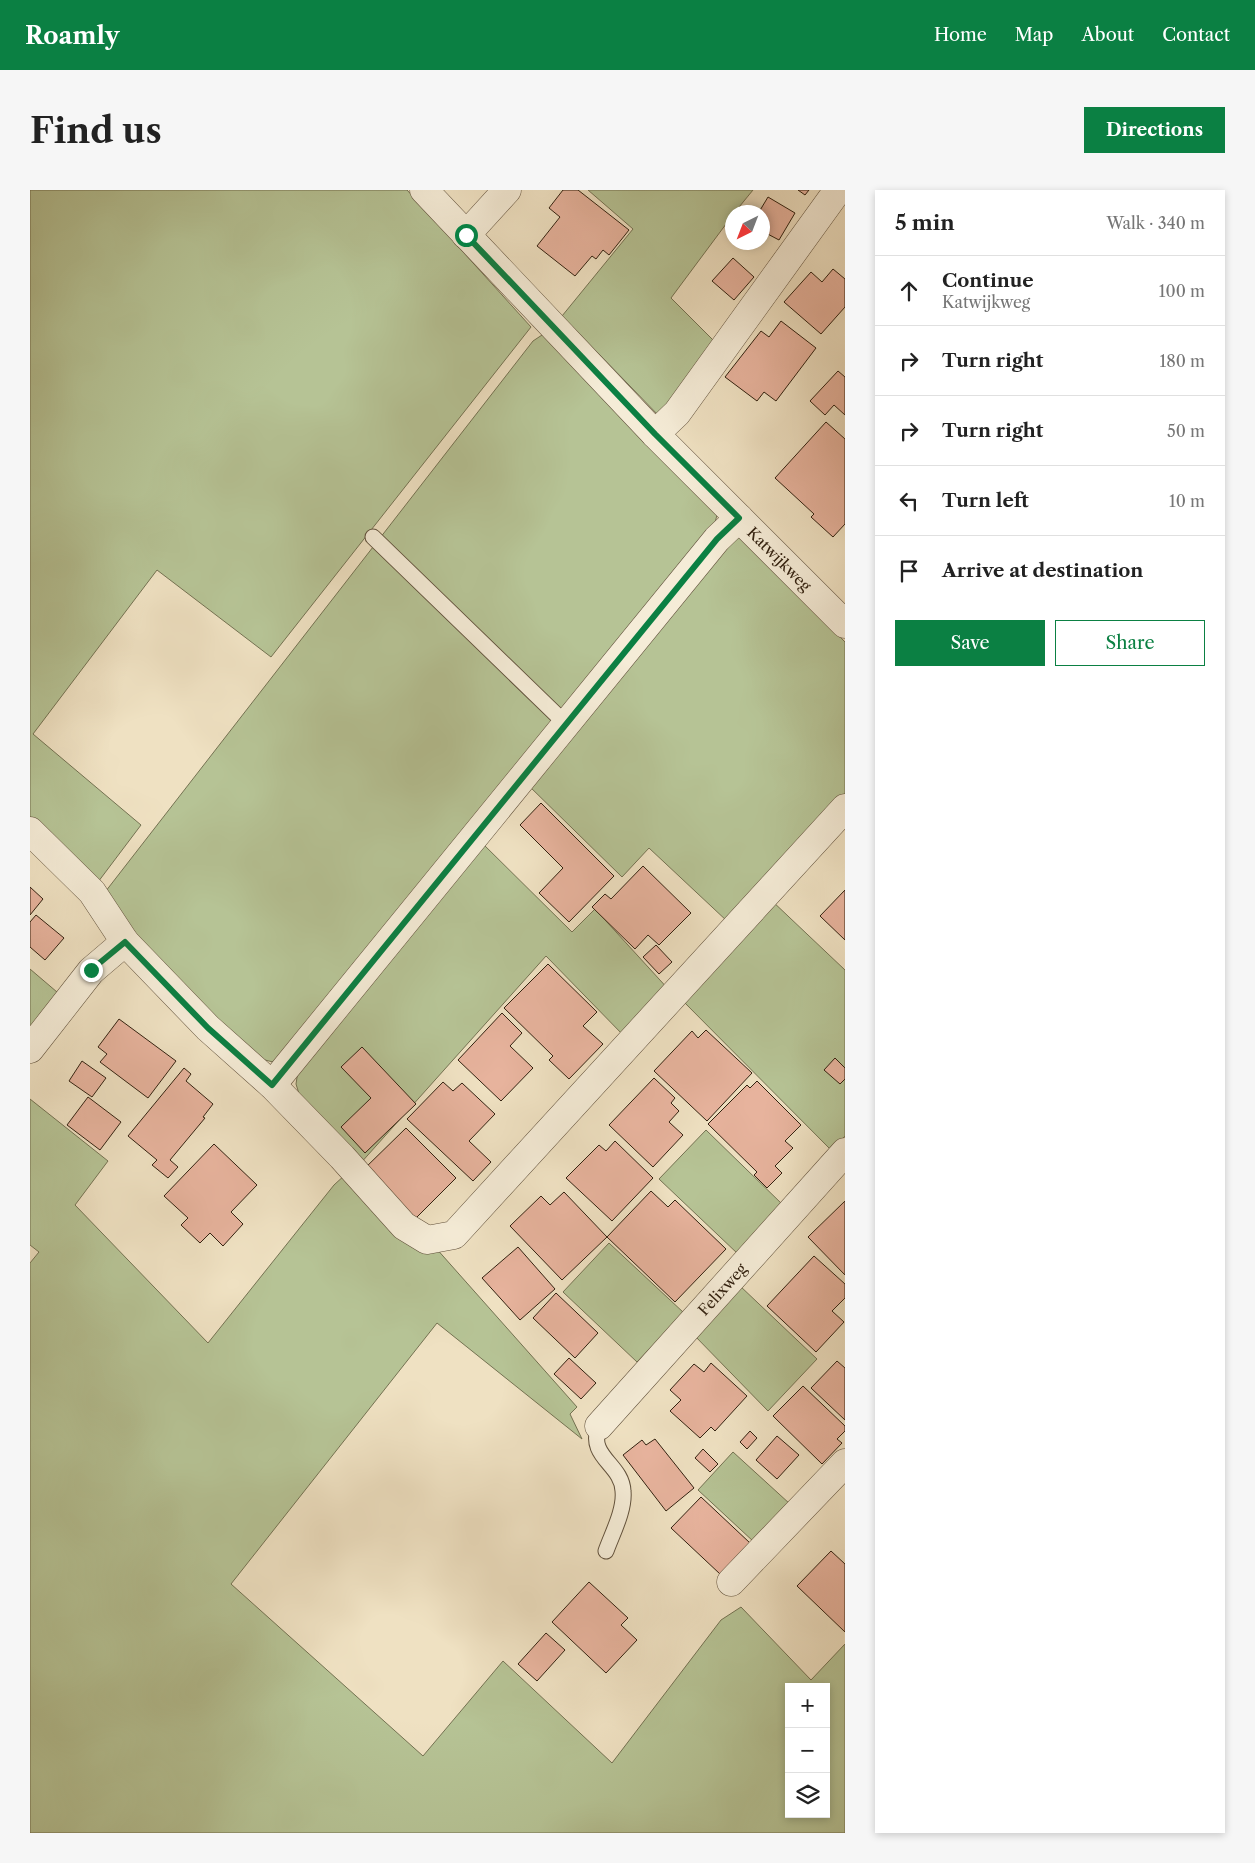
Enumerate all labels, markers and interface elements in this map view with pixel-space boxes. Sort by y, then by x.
text: Roamly [25,21,119,50]
text: Home [934,24,987,46]
text: Map [1015,24,1053,46]
text: About [1081,24,1134,46]
text: Contact [1162,24,1230,46]
button: Directions [1084,107,1225,153]
text: Find us [30,109,162,152]
north arrow [725,205,770,250]
text: 5 min [895,210,955,235]
text: Walk · 340 m [1106,213,1205,233]
route start [455,224,478,247]
text: Continue [942,269,1034,292]
icon: ahead [895,277,923,305]
text: 100 m [1159,281,1205,301]
text: Katwijkweg [942,292,1030,312]
icon: right [895,347,923,375]
text: Turn right [942,349,1043,372]
text: 180 m [1159,351,1205,371]
icon: right [895,417,923,445]
text: Turn right [942,419,1043,442]
text: 50 m [1167,421,1205,441]
icon: left [895,487,923,515]
text: Turn left [942,489,1029,512]
text: 10 m [1169,491,1205,511]
street label: Katwijkweg [743,522,816,595]
icon: arrive [895,557,923,585]
text: Arrive at destination [942,559,1143,582]
button: Save [895,620,1045,666]
button: Share [1055,620,1205,666]
route end [80,959,103,982]
street label: Felixweg [694,1259,750,1319]
map controls [785,1683,830,1818]
button: + [785,1683,830,1728]
button: − [785,1728,830,1773]
button: layers [785,1773,830,1818]

